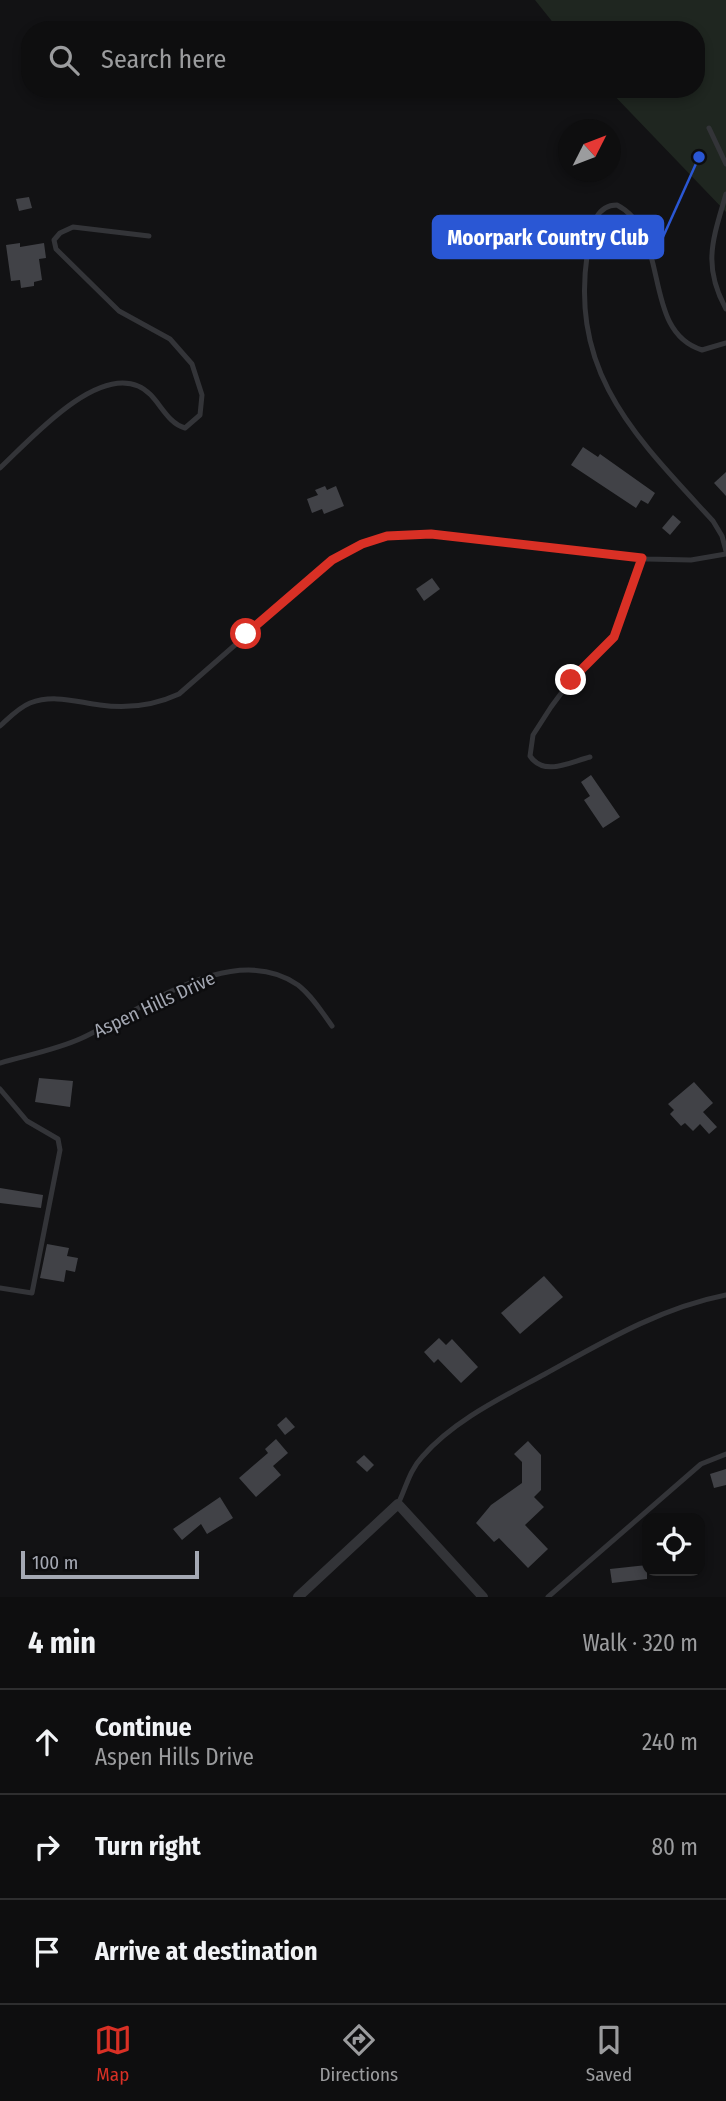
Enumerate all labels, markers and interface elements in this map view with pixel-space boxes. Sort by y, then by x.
search box [21,21,705,98]
icon: search [45,41,83,79]
text: Search here [101,44,226,75]
north arrow [558,119,621,182]
callout: Moorpark Country Club [433,216,663,258]
text: Moorpark Country Club [447,225,649,251]
route start [230,618,261,649]
route end [555,664,586,695]
street label: Aspen Hills Drive [90,966,219,1043]
map controls [642,1513,705,1576]
button: locate [642,1513,705,1576]
scale bar [21,1548,200,1580]
text: 100 m [32,1551,78,1574]
text: 4 min [28,1625,96,1661]
text: Walk · 320 m [583,1629,698,1657]
text: Continue [95,1712,192,1743]
icon: ahead [28,1723,66,1761]
text: 240 m [642,1728,698,1756]
text: Aspen Hills Drive [95,1743,254,1771]
icon: right [28,1828,66,1866]
text: Turn right [95,1831,201,1862]
text: 80 m [651,1833,698,1861]
icon: arrive [28,1933,66,1971]
text: Arrive at destination [95,1936,318,1967]
tab: Map [94,2021,132,2086]
tab: Directions [320,2021,398,2086]
tab: Saved [586,2021,632,2086]

